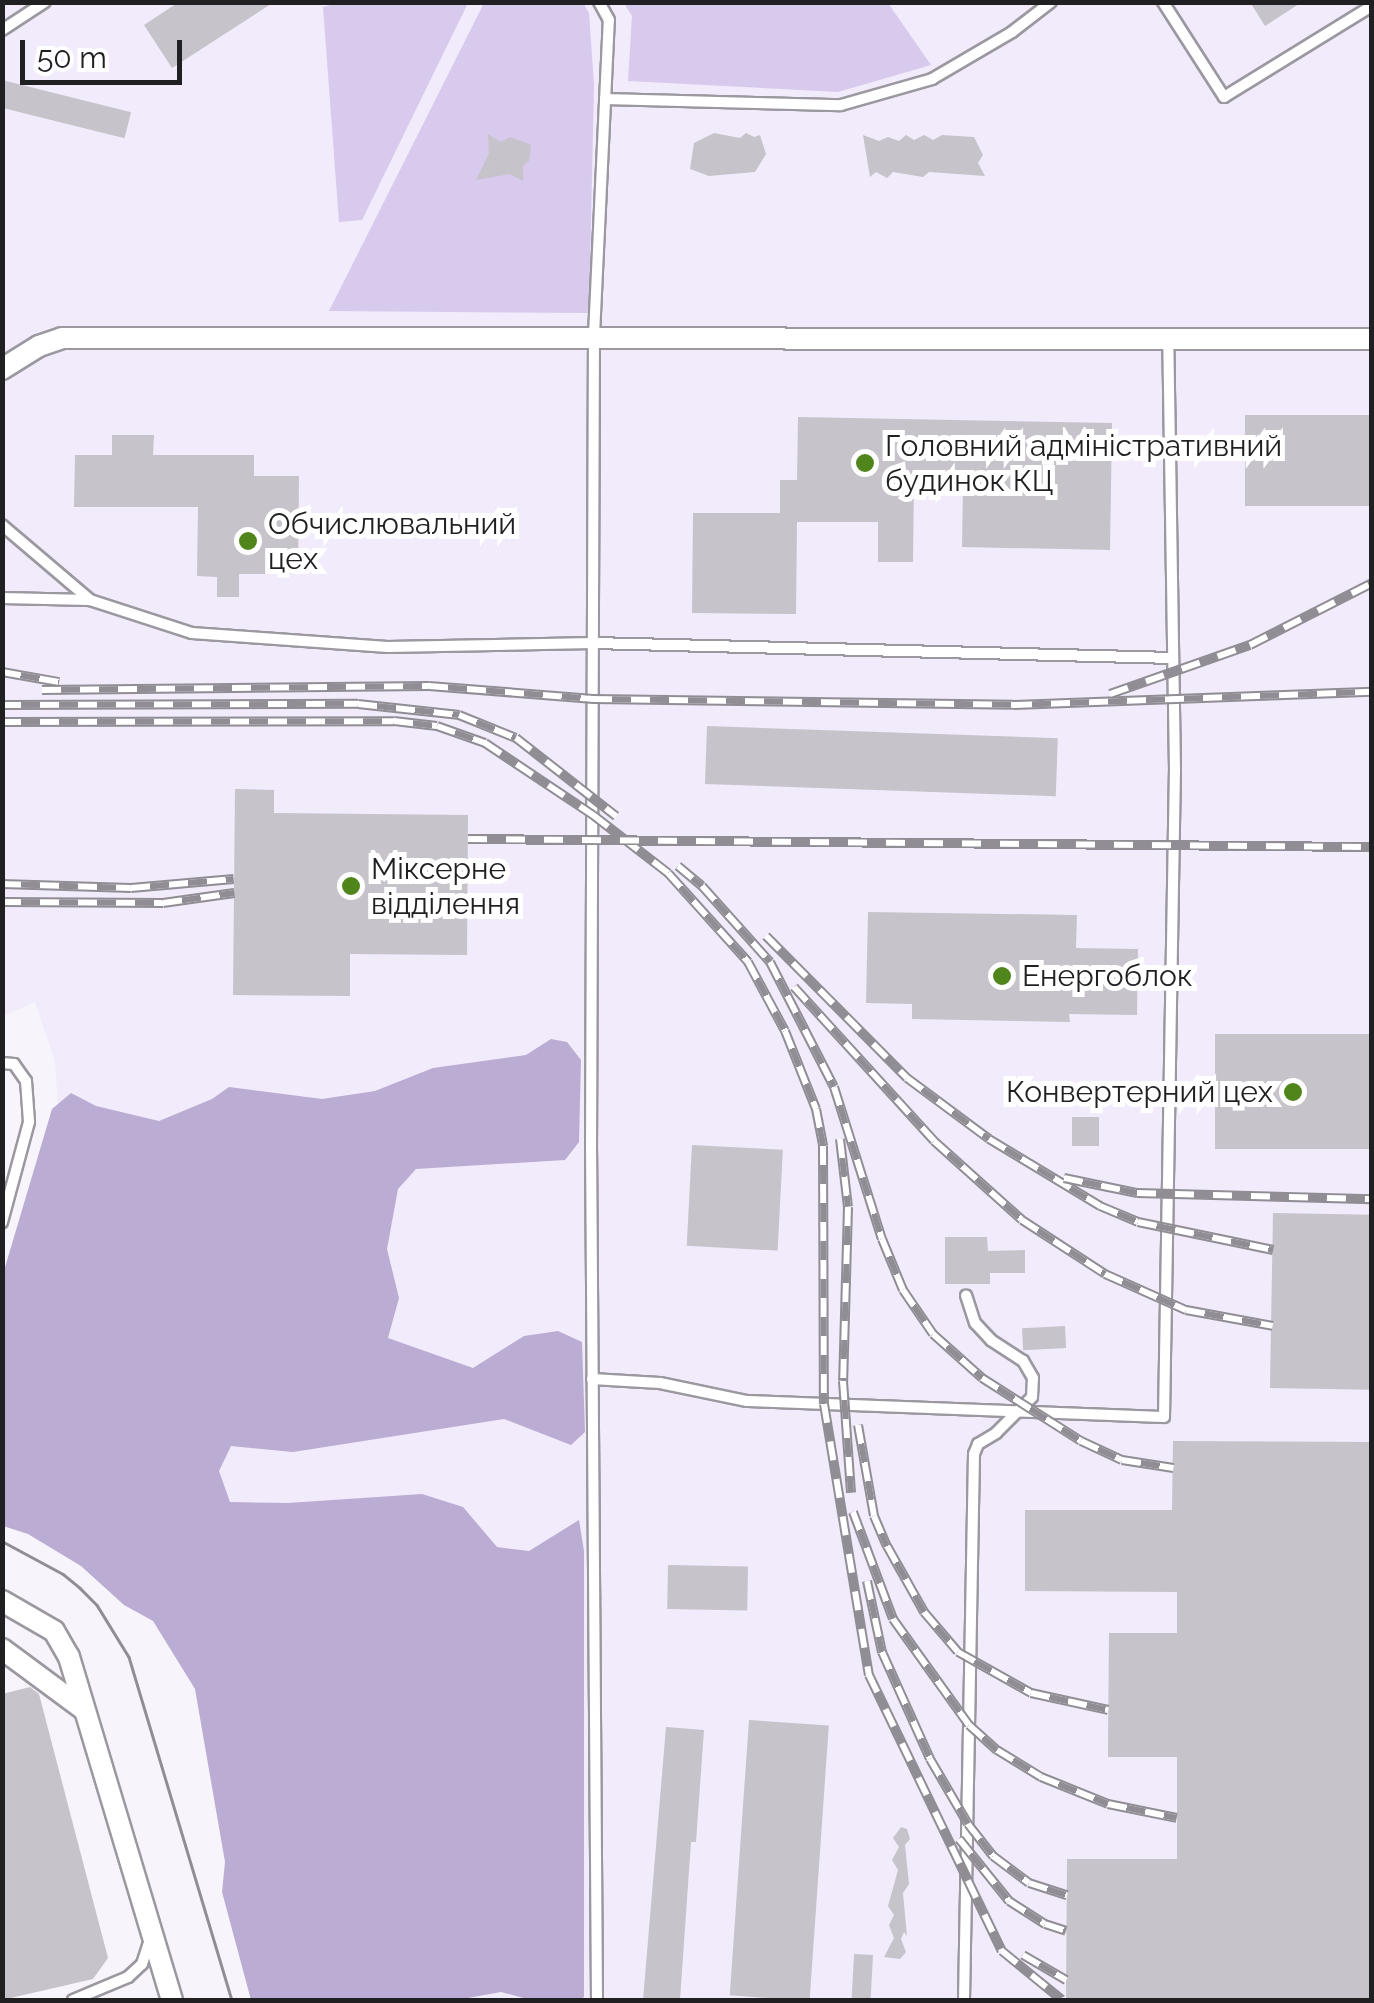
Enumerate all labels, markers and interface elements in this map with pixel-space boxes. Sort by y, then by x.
scale bar [25,20,188,82]
text: 50 m [37,40,107,75]
place label: Головний адміністративний будинок КЦ [885,428,1282,498]
marker: Головний адміністративний будинок КЦ [854,452,876,474]
place label: Обчислювальний цех [268,506,516,576]
marker: Обчислювальний цех [237,530,259,552]
place label: Міксерне відділення [371,851,520,922]
marker: Міксерне відділення [340,875,362,897]
place label: Енергоблок [1022,958,1192,994]
marker: Енергоблок [991,965,1013,987]
place label: Конвертерний цех [1006,1074,1273,1110]
marker: Конвертерний цех [1282,1081,1304,1103]

